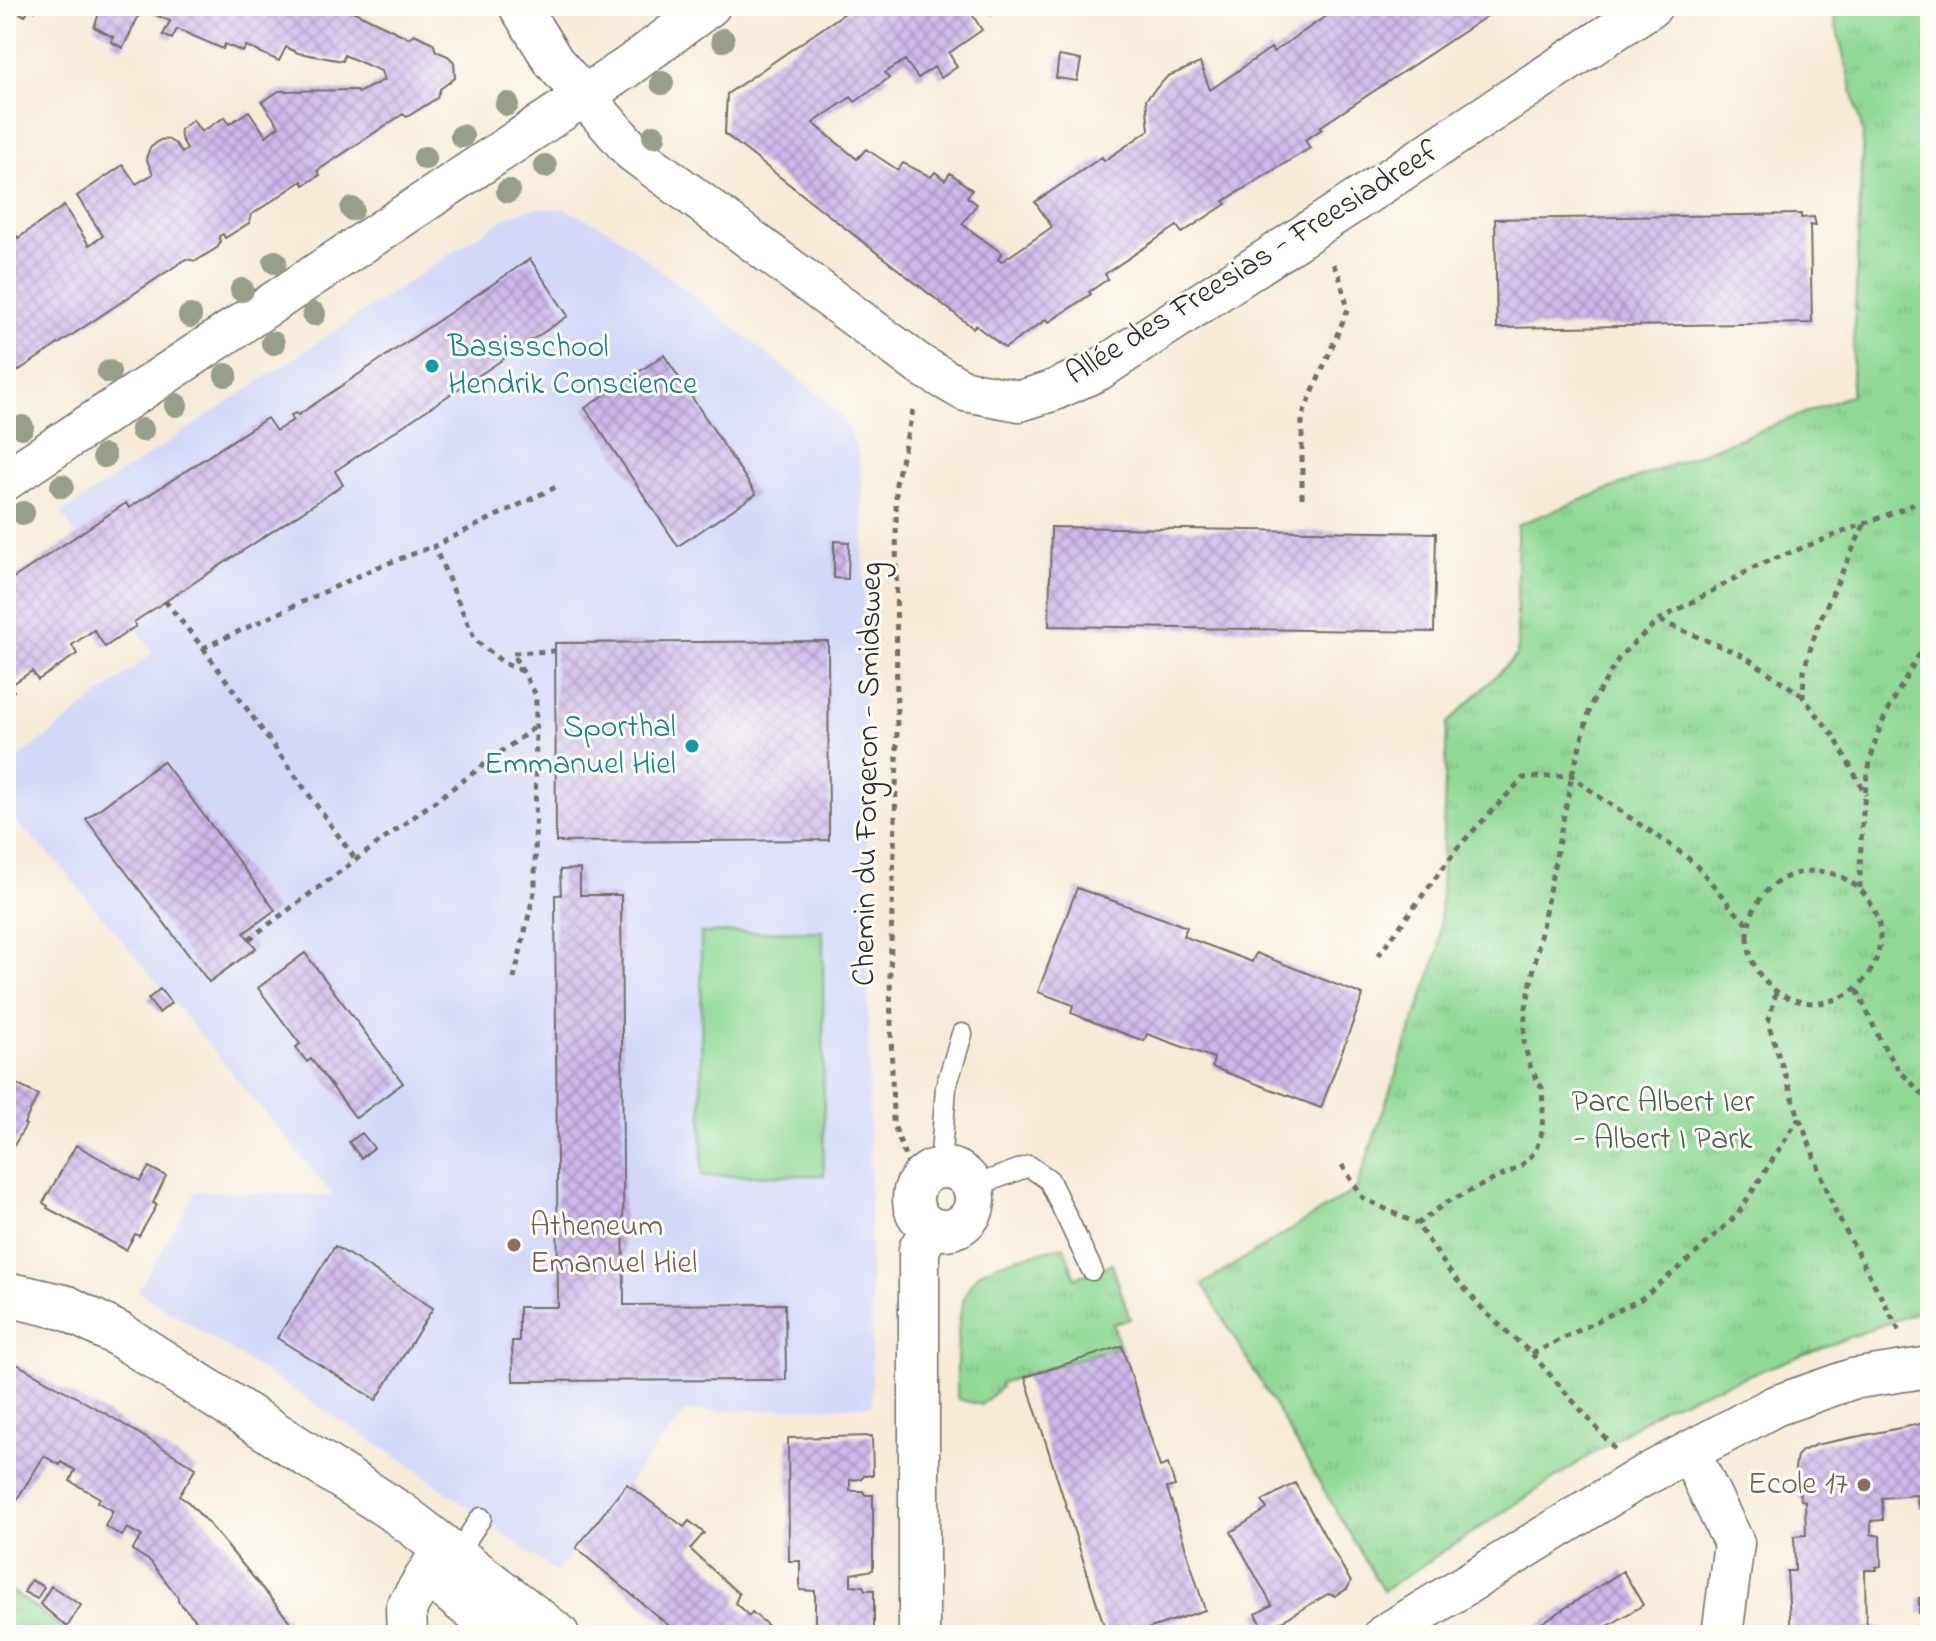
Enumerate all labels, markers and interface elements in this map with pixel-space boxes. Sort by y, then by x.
street label: Allée des Freesias - Freesiadreef [1058,130,1449,398]
place label: Basisschool Hendrik Conscience [447,325,698,409]
marker: Basisschool Hendrik Conscience [423,357,441,375]
street label: Chemin du Forgeron - Smidsweg [842,561,896,987]
place label: Sporthal Emmanuel Hiel [484,705,676,789]
marker: Sporthal Emmanuel Hiel [683,737,701,755]
park label: Parc Albert Ier - Albert I Park [1572,1080,1754,1164]
place label: Atheneum Emanuel Hiel [530,1204,697,1288]
marker: Atheneum Emanuel Hiel [505,1236,523,1254]
place label: Ecole 17 [1748,1462,1848,1509]
marker: Ecole 17 [1855,1476,1873,1494]

